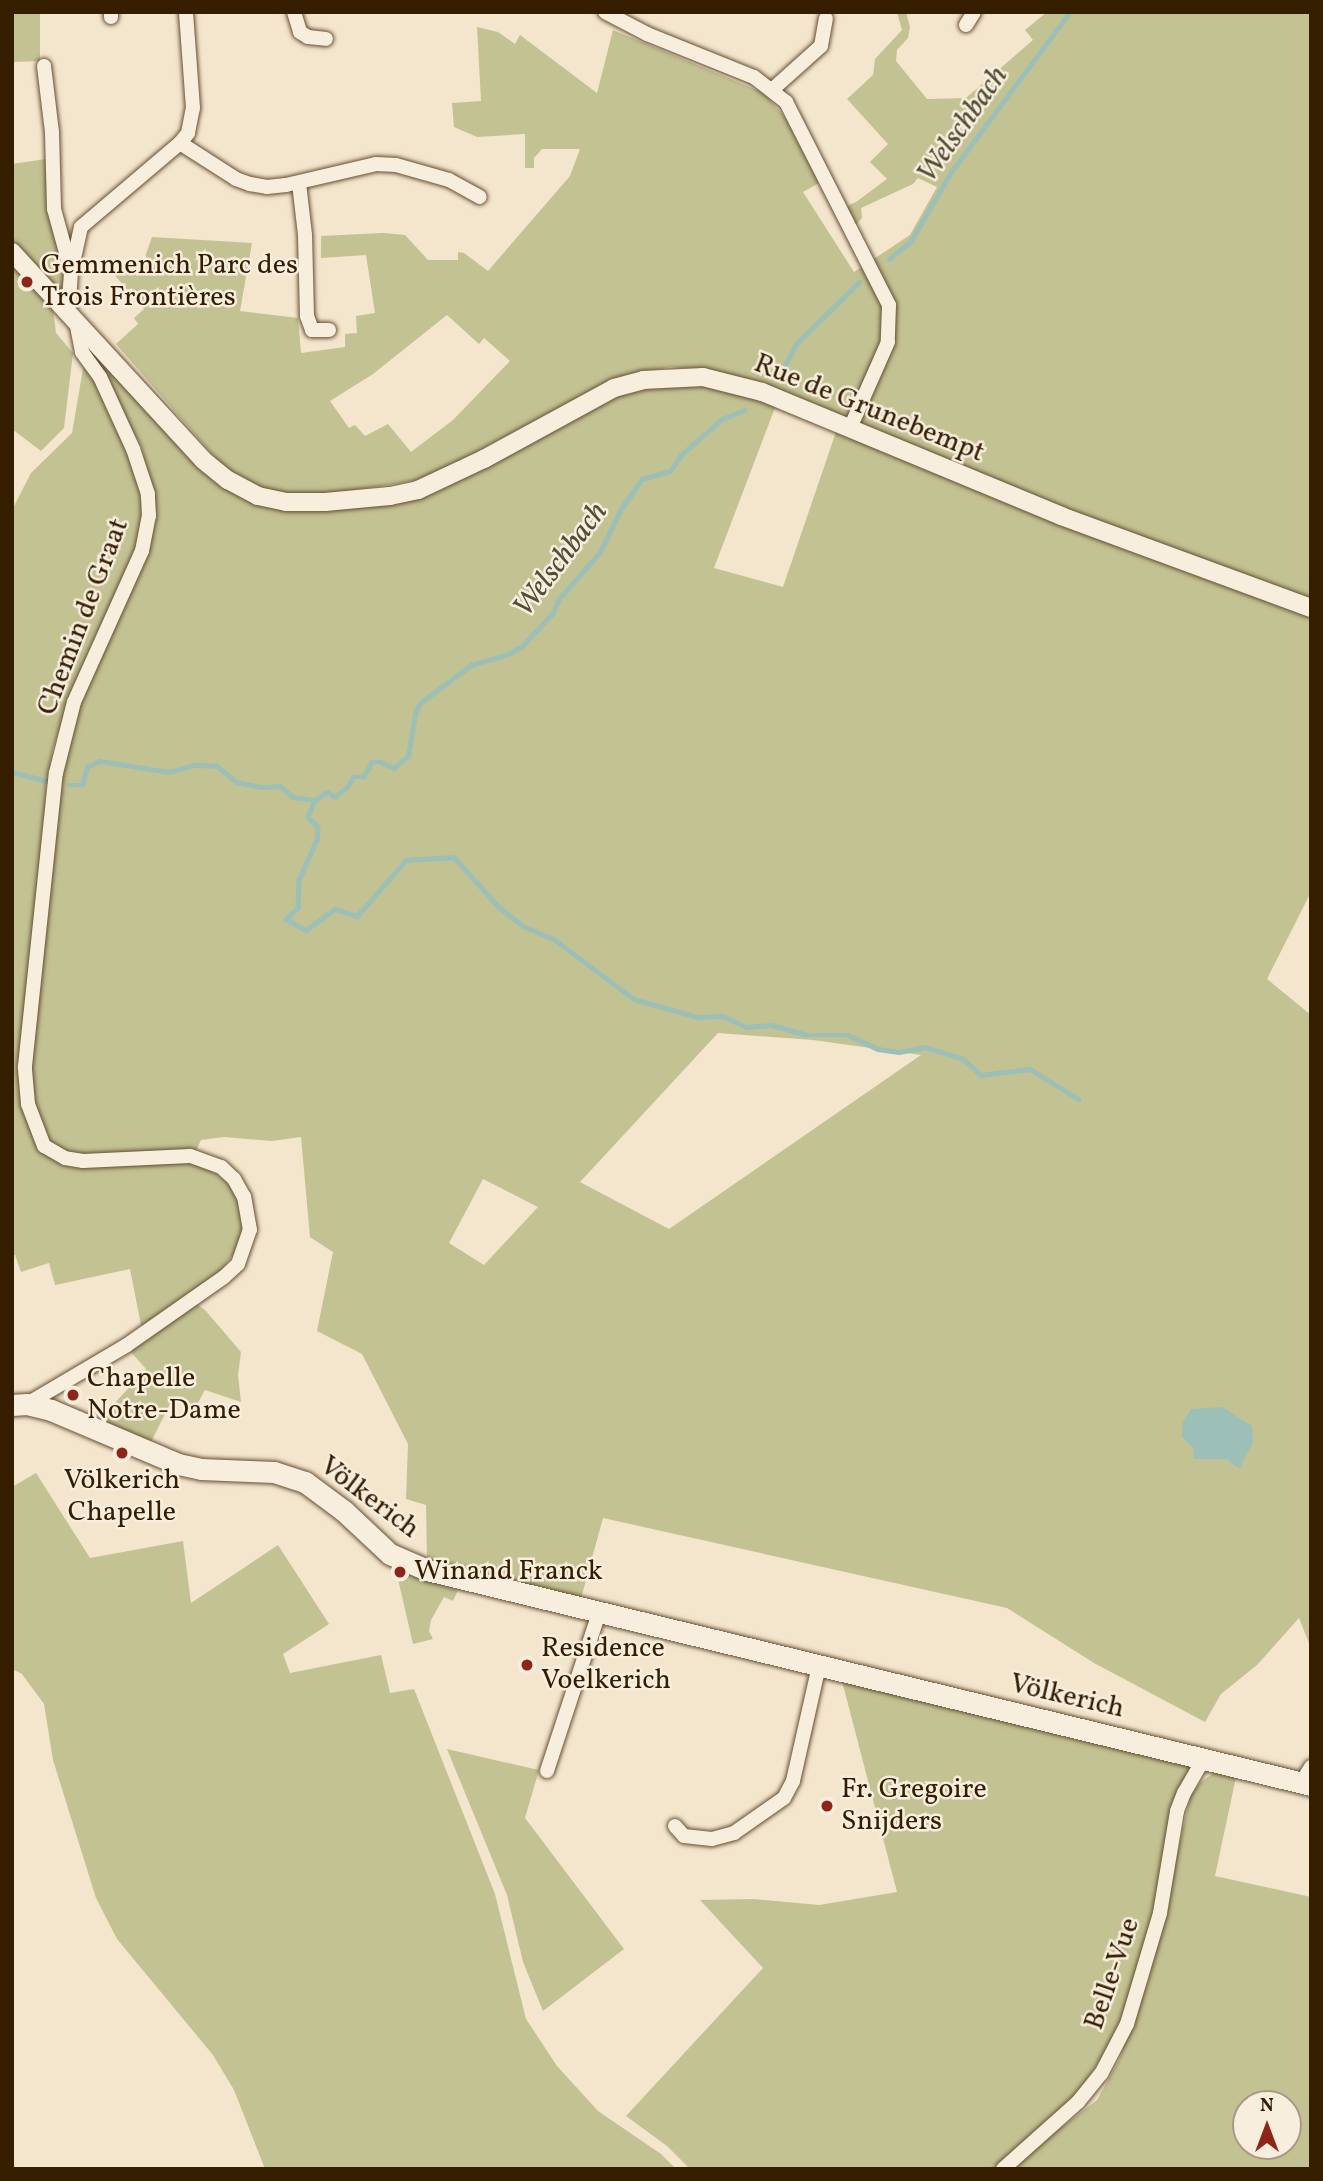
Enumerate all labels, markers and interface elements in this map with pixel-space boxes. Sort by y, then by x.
water label: Welschbach [910,60,1016,190]
place label: Gemmenich Parc des Trois Frontières [41,249,298,315]
marker: Gemmenich Parc des Trois Frontières [19,274,35,290]
street label: Rue de Grunebempt [749,347,989,471]
water label: Welschbach [506,495,616,625]
street label: Chemin de Graat [31,514,137,720]
place label: Chapelle Notre-Dame [87,1362,241,1428]
marker: Chapelle Notre-Dame [65,1387,81,1403]
marker: Völkerich Chapelle [114,1445,130,1461]
street label: Völkerich [312,1450,426,1546]
place label: Völkerich Chapelle [64,1464,180,1530]
place label: Winand Franck [414,1555,603,1589]
marker: Winand Franck [392,1564,408,1580]
place label: Residence Voelkerich [541,1632,671,1698]
marker: Residence Voelkerich [519,1657,535,1673]
street label: Völkerich [1007,1668,1127,1726]
place label: Fr. Gregoire Snijders [841,1773,987,1839]
marker: Fr. Gregoire Snijders [819,1798,835,1814]
street label: Belle-Vue [1078,1914,1148,2034]
north arrow [1232,2090,1302,2160]
text: N [1260,2093,1274,2119]

